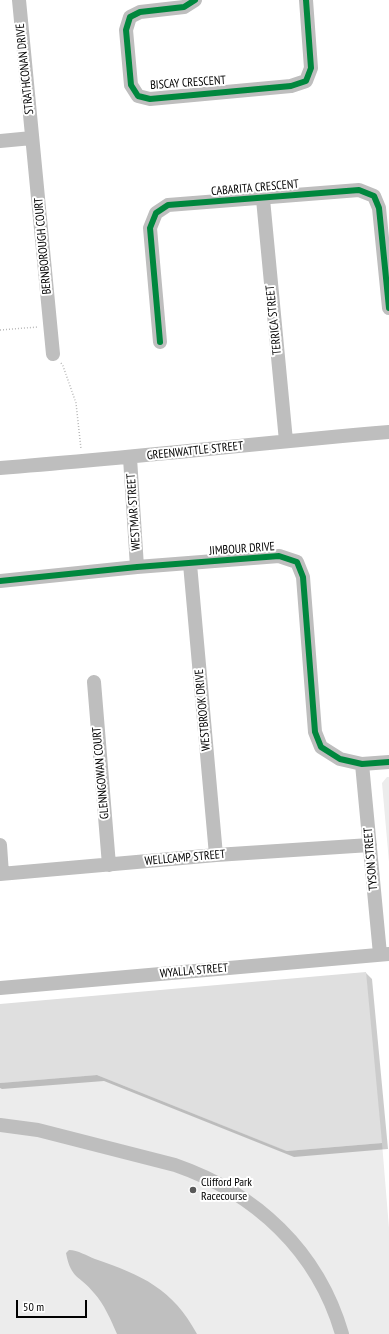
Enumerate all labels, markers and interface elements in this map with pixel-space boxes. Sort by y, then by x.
street label: STRATHCONAN DRIVE [13,23,37,115]
street label: BISCAY CRESCENT [150,73,226,93]
street label: CABARITA CRESCENT [211,177,299,199]
street label: BERNBOROUGH COURT [32,197,54,295]
street label: TERRICA STREET [263,284,285,356]
street label: GREENWATTLE STREET [146,439,244,463]
street label: WESTMAR STREET [124,473,144,551]
street label: JIMBOUR DRIVE [209,540,275,558]
street label: WESTBROOK DRIVE [192,669,214,751]
street label: GLENNGOWAN COURT [90,726,112,820]
street label: TYSON STREET [361,827,381,891]
street label: WELLCAMP STREET [144,847,226,869]
street label: WYALLA STREET [159,961,229,981]
place label: Clifford Park Racecourse [201,1176,252,1204]
marker: Clifford Park Racecourse [188,1185,198,1195]
scale bar [18,1292,89,1318]
text: 50 m [23,1299,44,1314]

